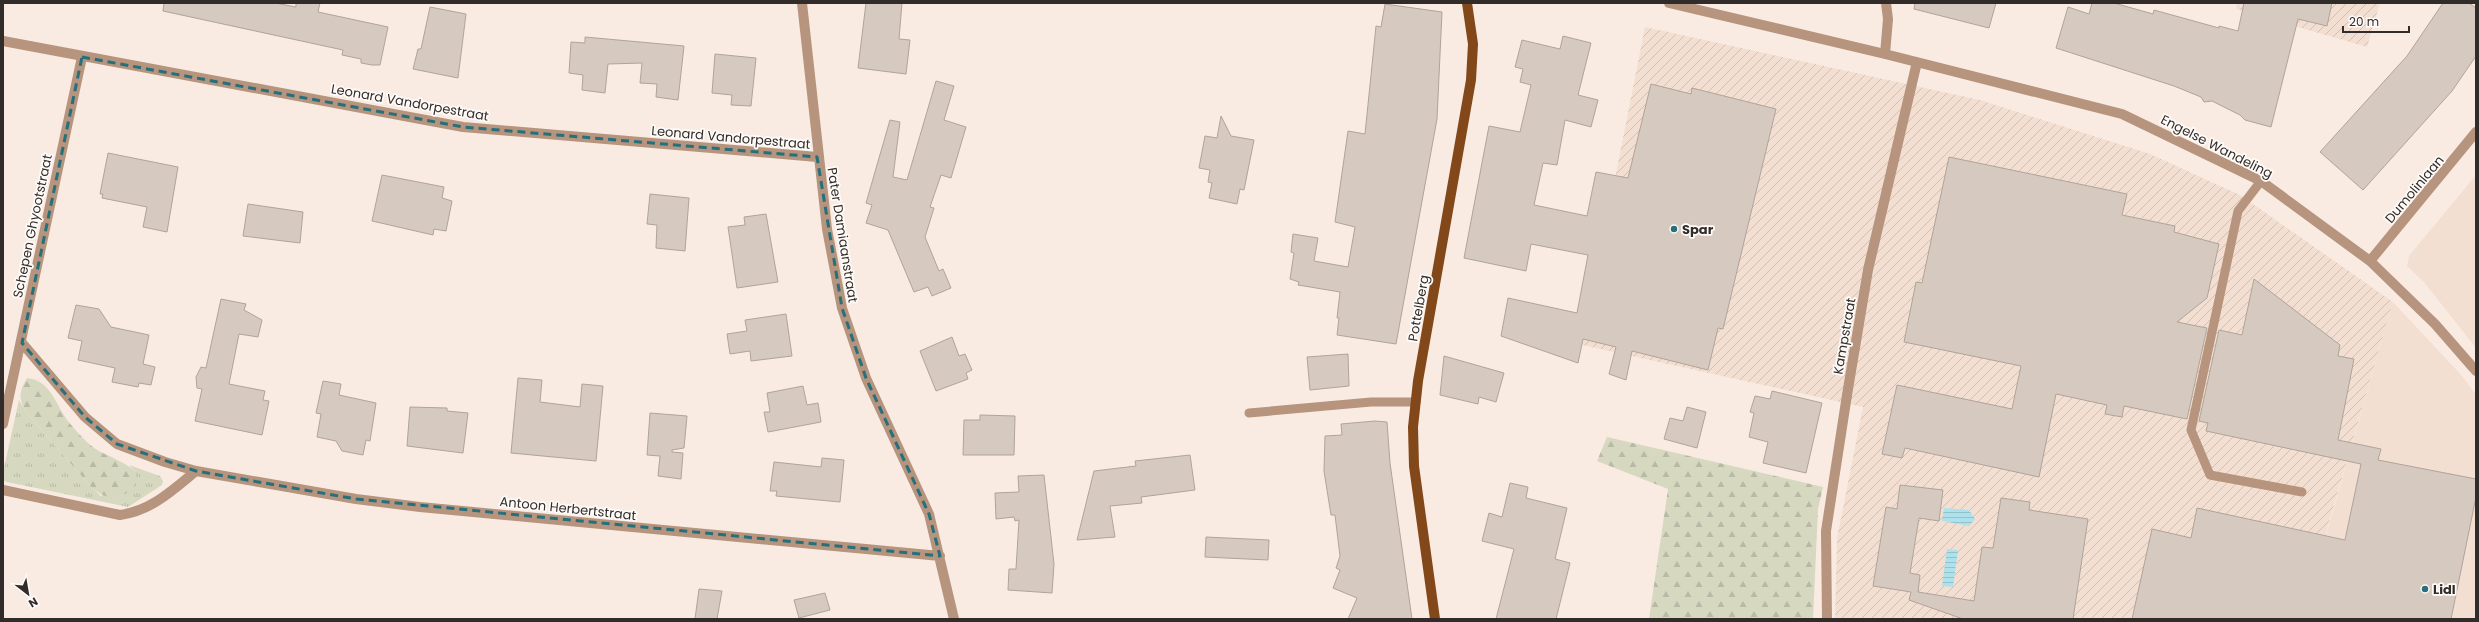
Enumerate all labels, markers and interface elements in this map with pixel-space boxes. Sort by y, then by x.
scale bar [2343,8,2409,34]
text: 20 m [2349,13,2379,30]
street label: Leonard Vandorpestraat [330,79,490,126]
street label: Engelse Wandeling [2157,110,2276,183]
street label: Leonard Vandorpestraat [651,121,812,154]
street label: Dumolinlaan [2380,151,2448,227]
street label: Schepen Ghyootstraat [8,152,57,300]
street label: Pater Damiaanstraat [822,166,863,304]
place label: Spar [1682,220,1714,239]
marker: Spar [1669,224,1679,234]
street label: Pottelberg [1403,273,1434,343]
street label: Kampstraat [1828,296,1861,376]
street label: Antoon Herbertstraat [499,492,637,525]
north arrow [8,574,48,614]
place label: Lidl [2433,580,2456,599]
marker: Lidl [2420,584,2430,594]
text: N [25,594,41,612]

